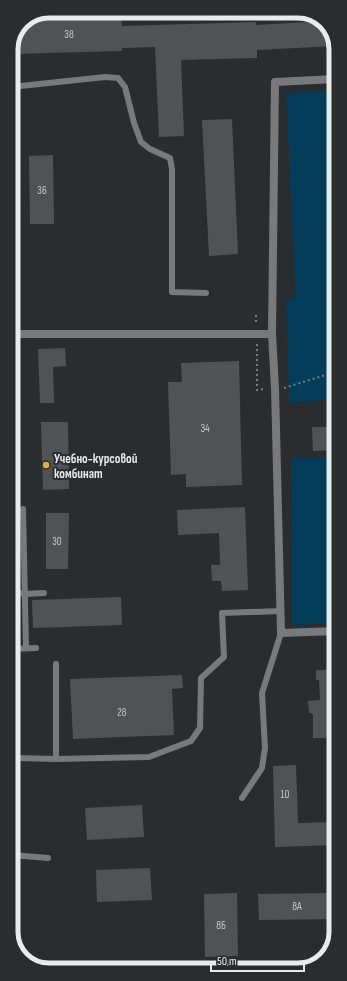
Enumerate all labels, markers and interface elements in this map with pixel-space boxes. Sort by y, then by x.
house number: 38 [64,28,74,41]
house number: 36 [37,184,47,197]
house number: 34 [200,422,210,435]
place label: Учебно-курсовой комбинат [54,451,138,482]
marker: Учебно-курсовой комбинат [41,460,51,470]
house number: 30 [52,535,62,548]
house number: 28 [117,706,127,719]
house number: 10 [281,788,289,801]
house number: 8А [292,900,302,913]
house number: 8Б [216,919,226,932]
scale bar [211,947,304,973]
text: 50 m [217,954,237,969]

